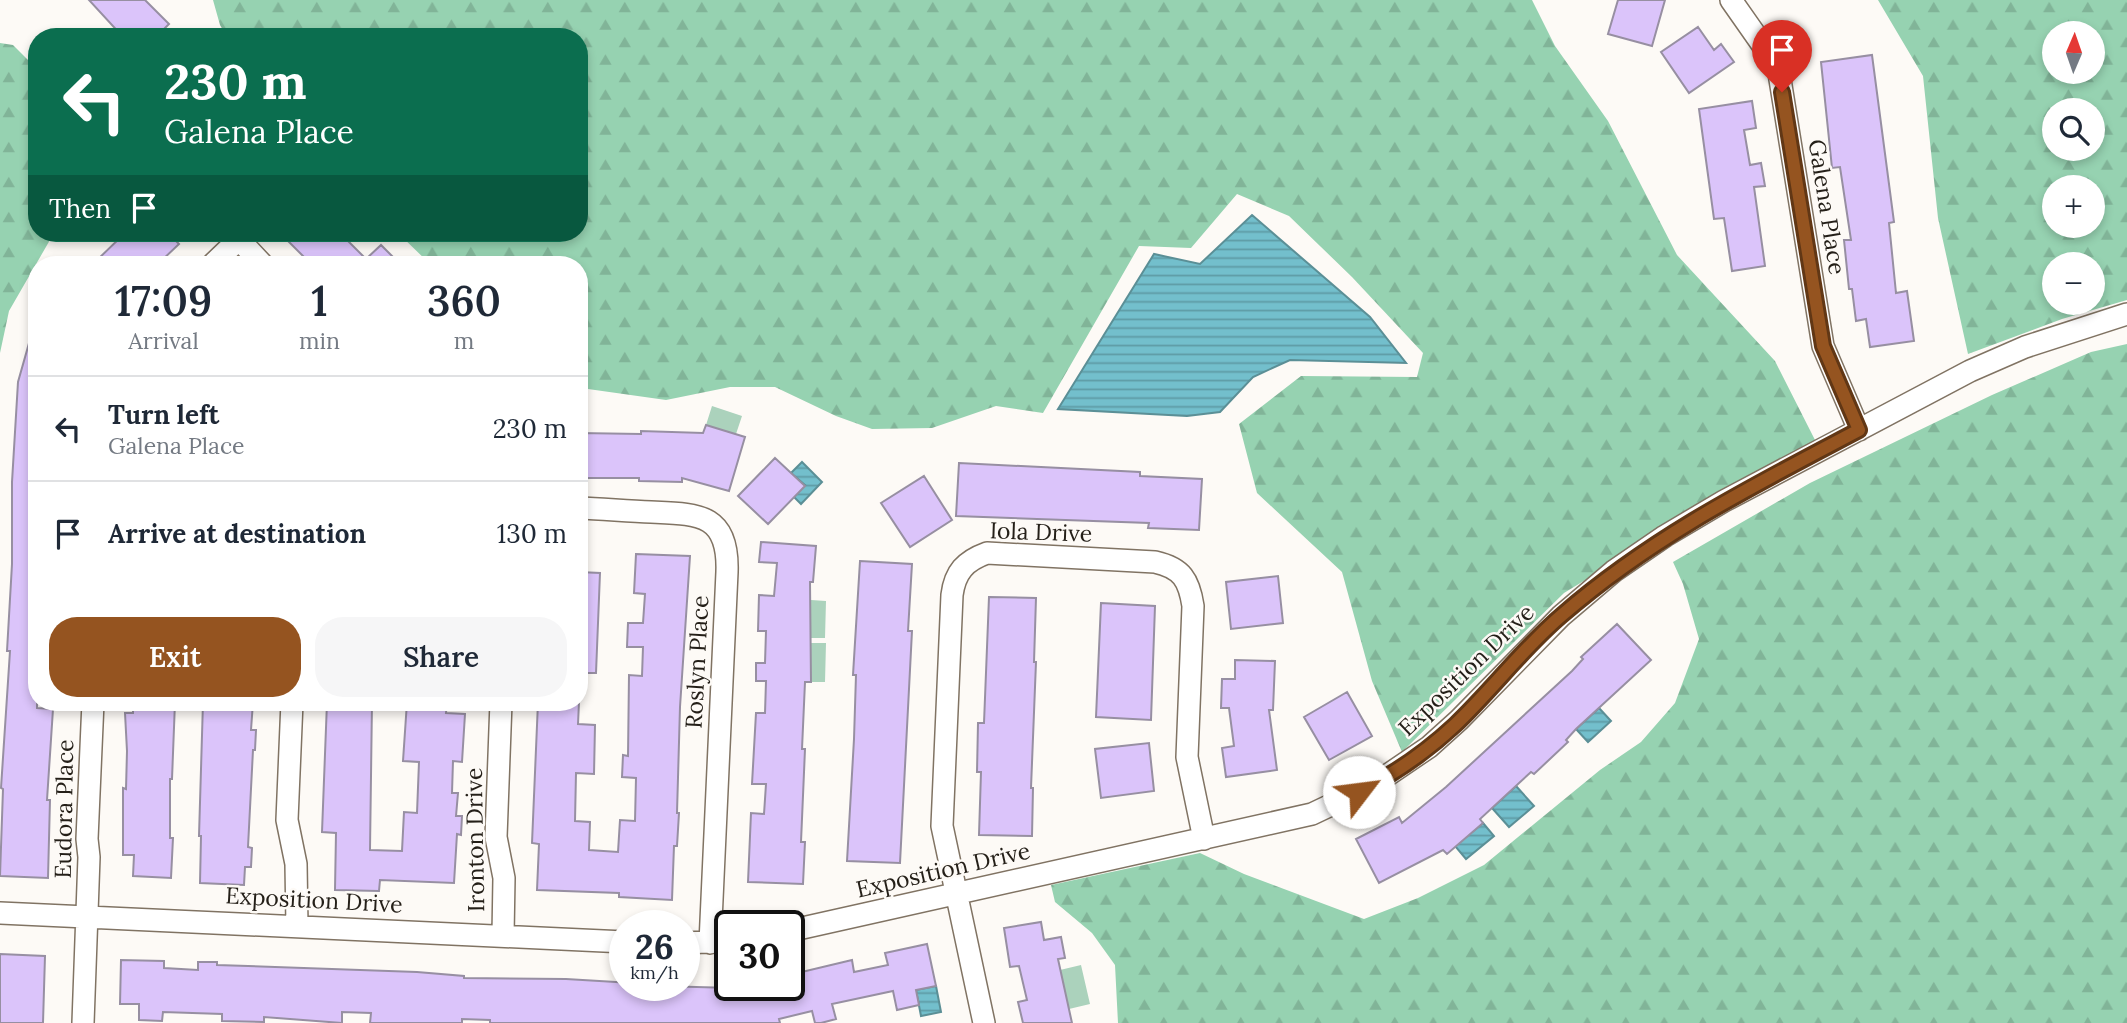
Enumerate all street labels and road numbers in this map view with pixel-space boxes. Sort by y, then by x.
street label: Galena Place [1802,137,1852,277]
street label: Iola Drive [989,515,1093,548]
street label: Roslyn Place [679,595,714,729]
street label: Exposition Drive [1392,598,1540,742]
street label: Eudora Place [48,739,79,879]
street label: Ironton Drive [459,768,490,912]
street label: Exposition Drive [853,835,1033,904]
street label: Exposition Drive [225,880,403,919]

